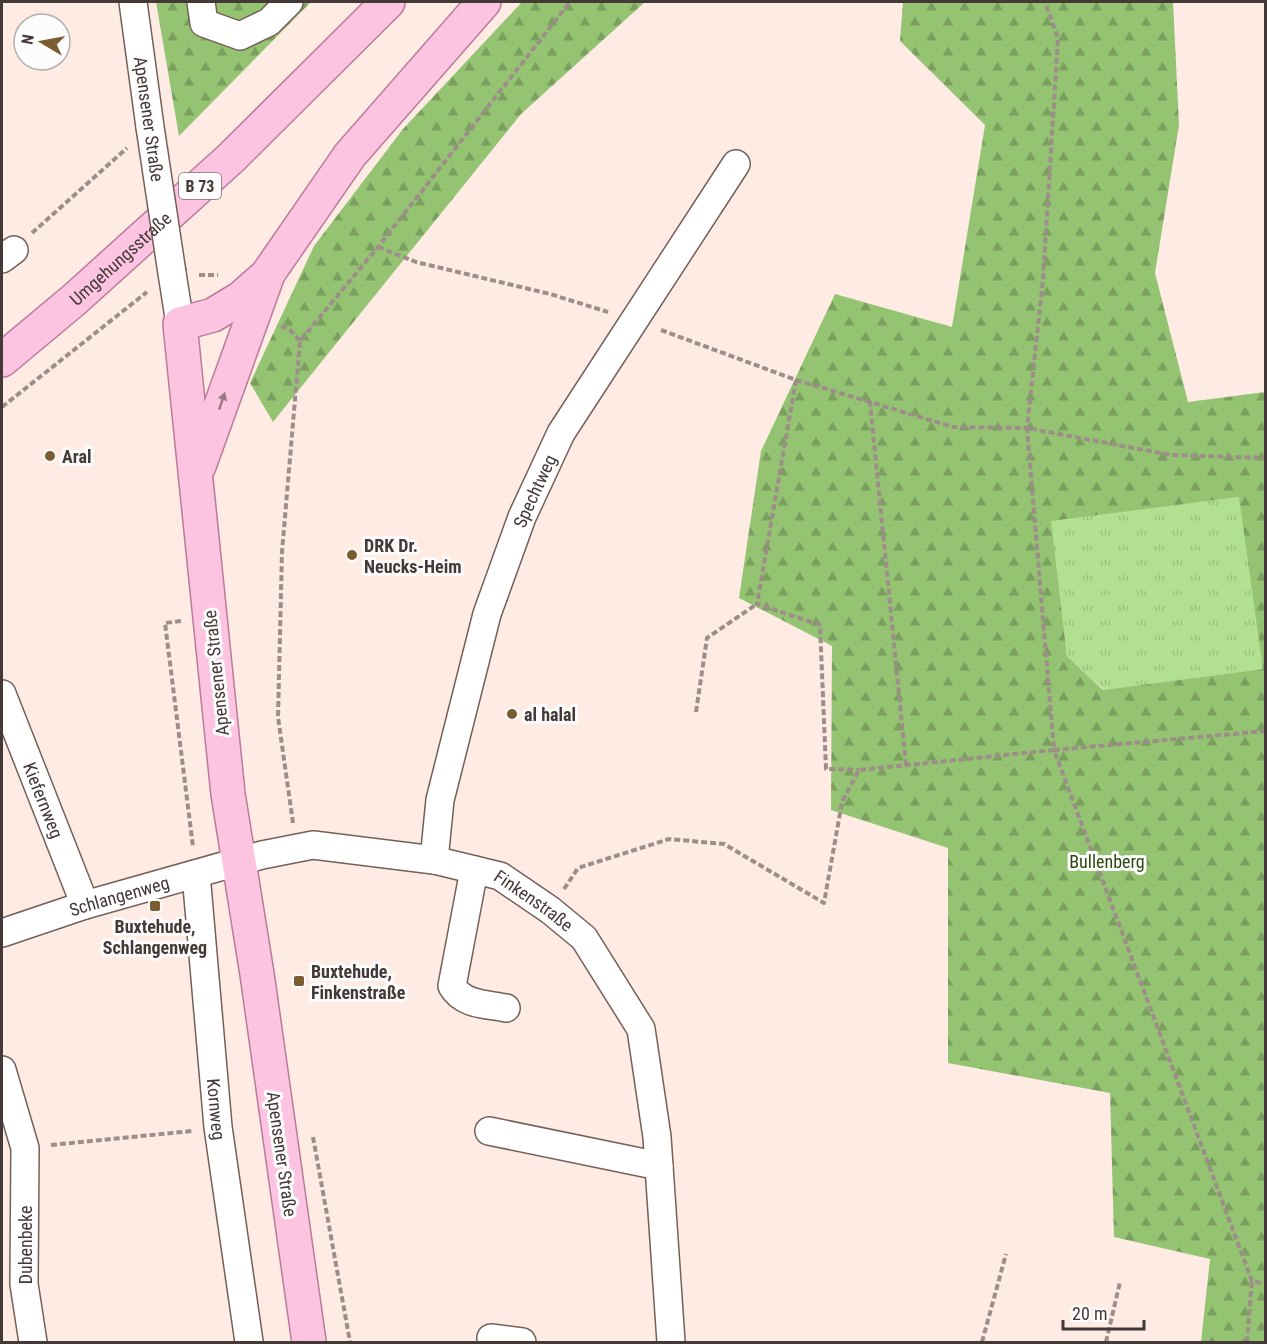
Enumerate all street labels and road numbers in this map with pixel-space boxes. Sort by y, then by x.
street label: Apensener Straße [130,55,168,183]
road number: B 73 [179,173,221,199]
street label: Umgehungsstraße [65,207,175,309]
street label: Spechtweg [509,451,560,530]
street label: Apensener Straße [199,609,233,737]
street label: Kiefernweg [19,759,68,841]
street label: Finkenstraße [491,865,578,935]
street label: Schlangenweg [66,871,171,920]
street label: Kornweg [203,1077,230,1141]
street label: Apensener Straße [263,1090,301,1218]
street label: Dubenbeke [15,1206,36,1284]

